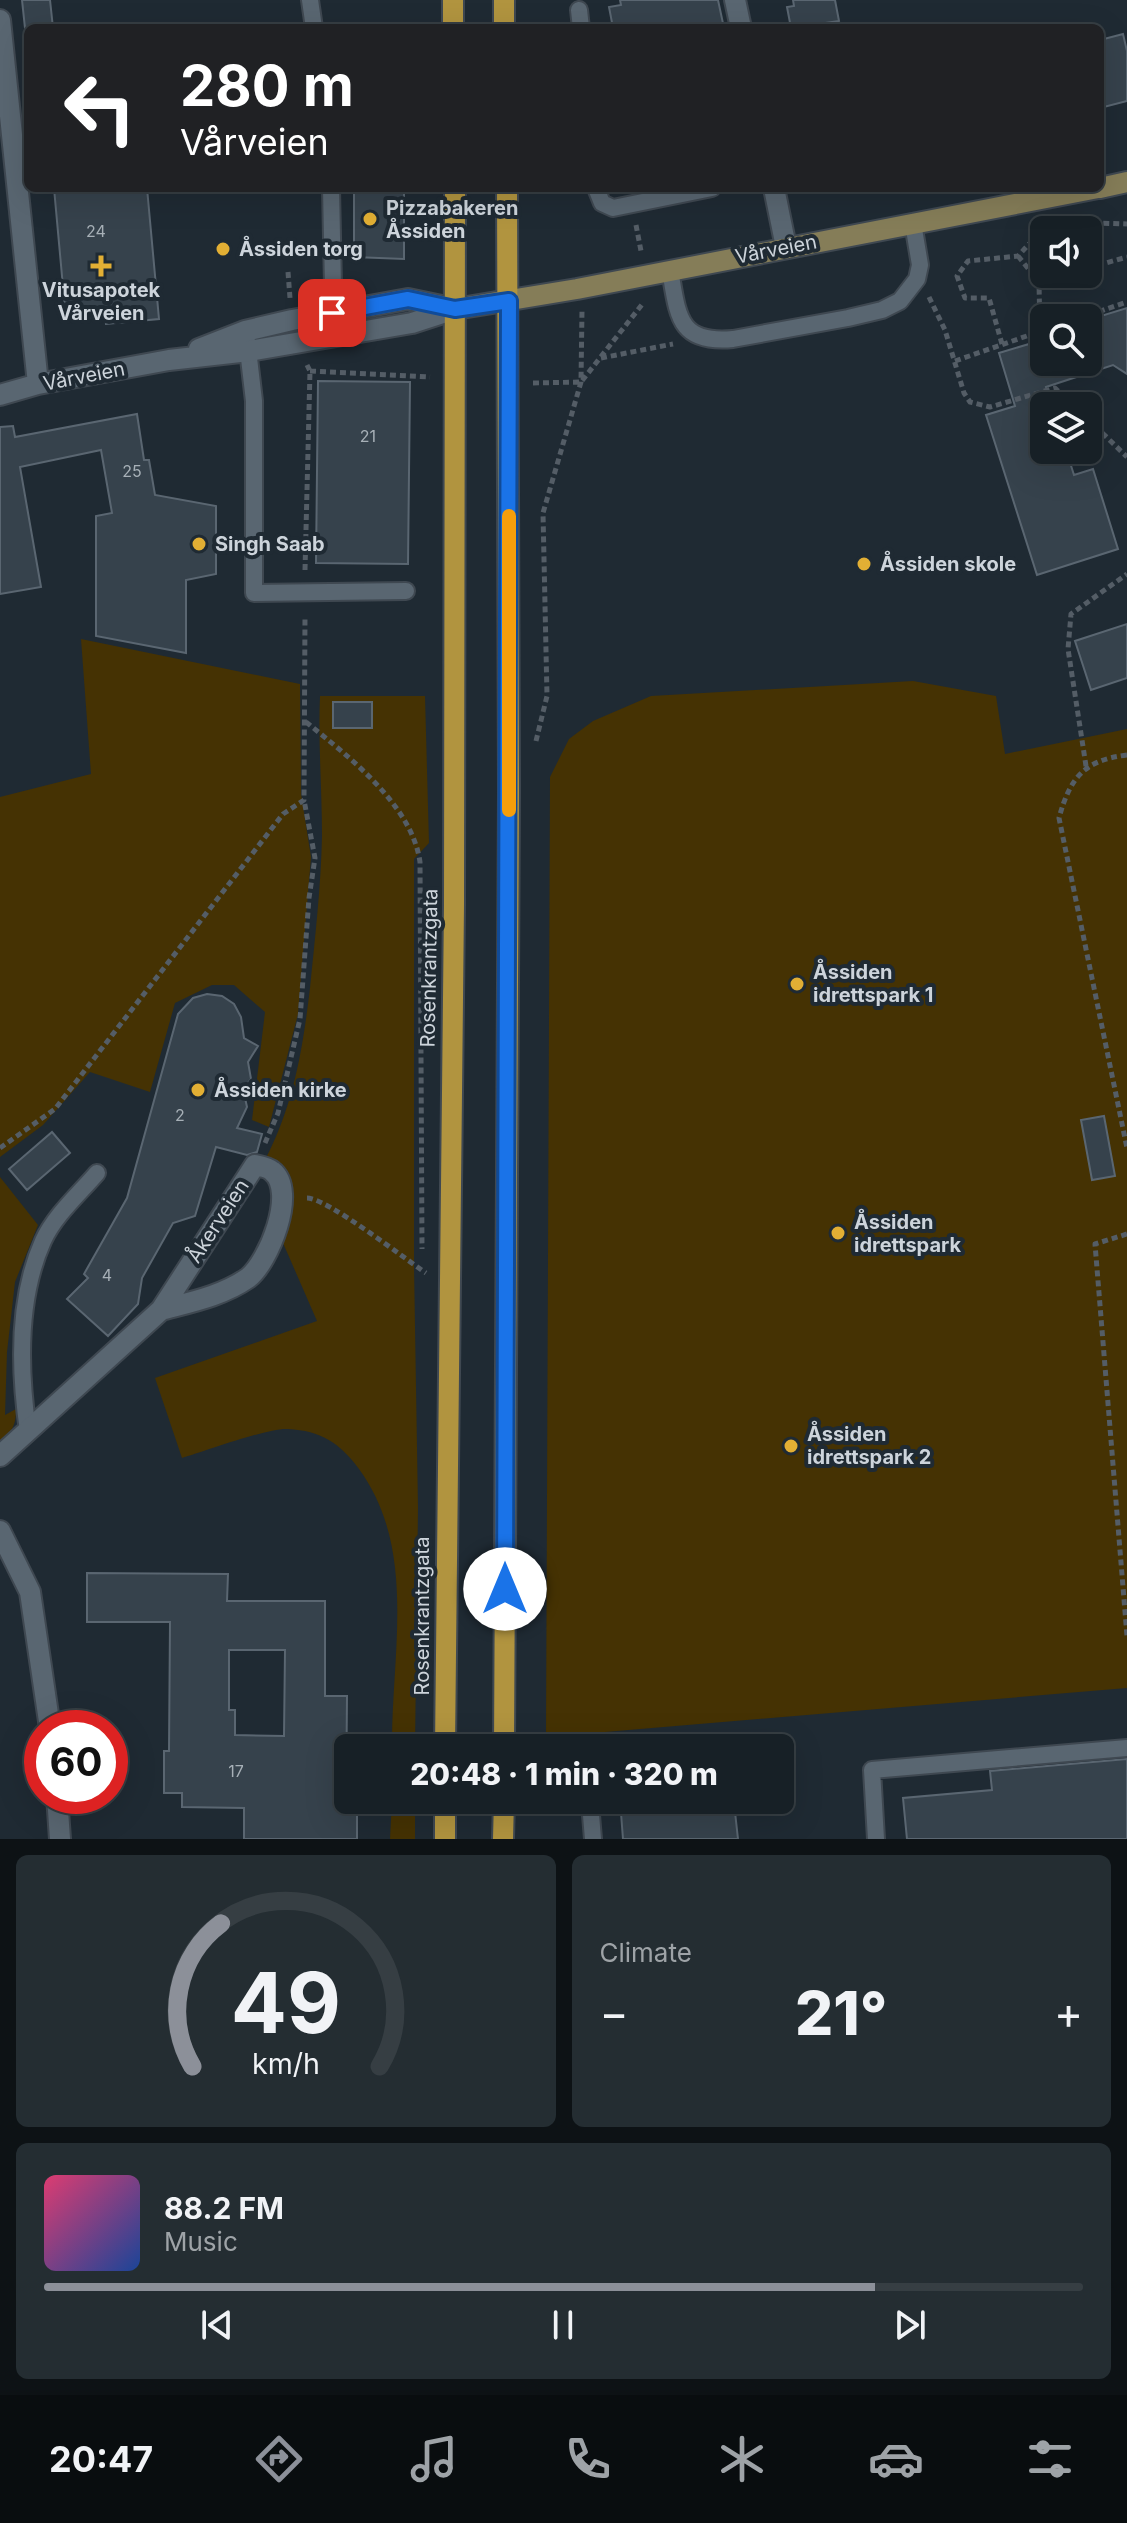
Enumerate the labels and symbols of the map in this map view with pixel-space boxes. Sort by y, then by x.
place label: Pizzabakeren Åssiden [386,196,518,243]
marker: Pizzabakeren Åssiden [361,210,379,228]
house number: 24 [86,221,106,241]
street label: Vårveien [733,229,819,269]
place label: Åssiden torg [239,235,363,261]
marker: Åssiden torg [214,240,232,258]
marker: Vitusapotek Vårveien [92,257,110,275]
place label: Vitusapotek Vårveien [42,278,161,325]
pin [298,279,366,347]
street label: Vårveien [41,356,127,396]
house number: 21 [360,426,376,446]
house number: 25 [122,461,142,481]
place label: Singh Saab [215,532,325,556]
marker: Singh Saab [190,535,208,553]
place label: Åssiden skole [880,550,1016,576]
marker: Åssiden skole [855,555,873,573]
street label: Rosenkrantzgata [416,888,442,1048]
place label: Åssiden idrettspark 1 [813,958,933,1007]
marker: Åssiden idrettspark 1 [788,975,806,993]
place label: Åssiden kirke [214,1076,347,1102]
marker: Åssiden kirke [189,1081,207,1099]
house number: 2 [175,1105,185,1125]
street label: Åkerveien [180,1174,254,1267]
place label: Åssiden idrettspark [854,1208,961,1257]
marker: Åssiden idrettspark [829,1224,847,1242]
house number: 4 [102,1265,112,1285]
place label: Åssiden idrettspark 2 [807,1420,931,1469]
marker: Åssiden idrettspark 2 [782,1437,800,1455]
street label: Rosenkrantzgata [410,1537,434,1695]
position arrow [463,1547,547,1631]
speed limit sign: 60 [24,1710,128,1814]
house number: 17 [228,1761,244,1781]

